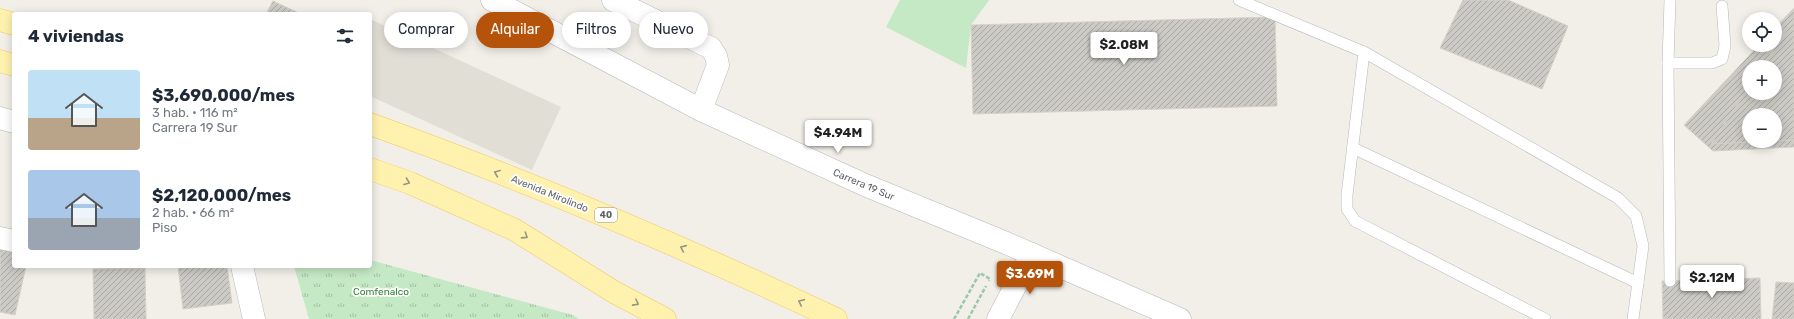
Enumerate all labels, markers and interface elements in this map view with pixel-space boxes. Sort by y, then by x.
chip: Comprar [384,12,468,48]
chip: Alquilar [476,12,554,48]
chip: Filtros [562,12,631,48]
chip: Nuevo [639,12,708,48]
map controls [1742,12,1782,148]
button: locate [1742,12,1782,52]
icon: filters [334,25,356,47]
text: 4 viviendas [28,26,124,46]
pin: $2.08M [1091,32,1157,66]
text: $2.08M [1099,37,1149,52]
button: + [1742,60,1782,100]
text: $3,690,000/mes [152,85,295,105]
icon: home [60,86,108,134]
text: 3 hab. · 116 m² [152,105,238,120]
button: − [1742,108,1782,148]
text: Carrera 19 Sur [152,120,237,135]
pin: $4.94M [805,120,871,154]
text: $4.94M [814,125,862,140]
street label: Carrera 19 Sur [831,167,896,203]
one-way arrow [494,169,501,177]
street label: Avenida Mirolindo [509,173,590,215]
one-way arrow [403,177,410,185]
text: $2,120,000/mes [152,185,291,205]
icon: home [60,186,108,234]
text: 2 hab. · 66 m² [152,205,234,220]
road number: 40 [595,208,617,222]
text: Piso [152,220,178,235]
one-way arrow [520,232,527,239]
one-way arrow [679,245,687,253]
pin: $3.69M [997,261,1063,295]
pin: $2.12M [1679,265,1745,299]
text: $3.69M [1006,266,1054,281]
text: $2.12M [1689,270,1735,285]
park label: Comfenalco [353,286,409,298]
one-way arrow [632,299,639,306]
one-way arrow [797,299,805,307]

